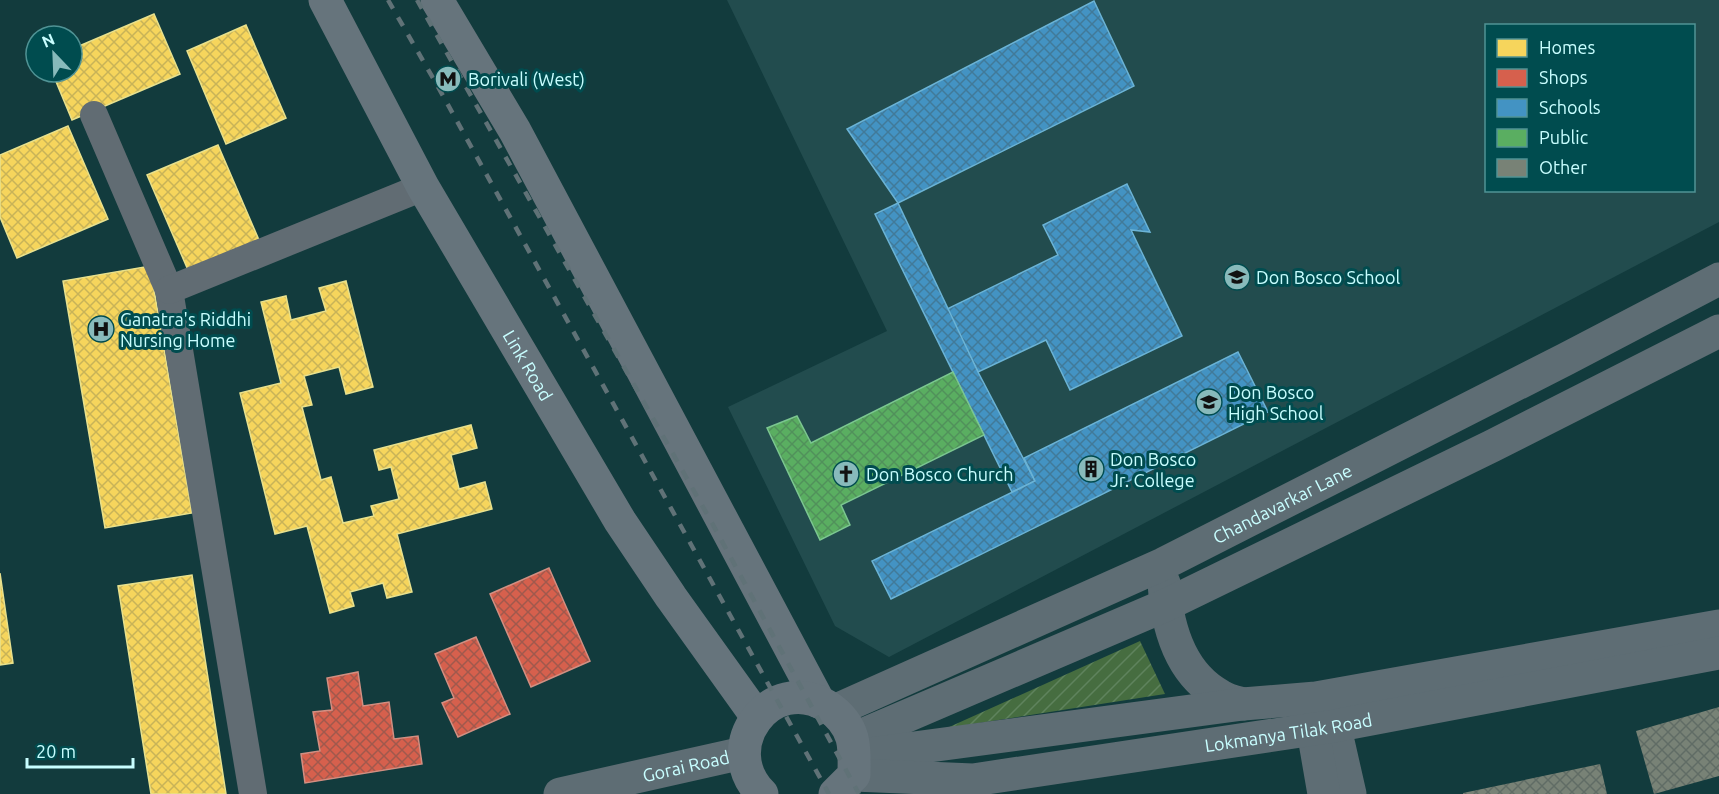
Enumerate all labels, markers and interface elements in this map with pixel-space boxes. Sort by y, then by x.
north arrow [24,24,84,84]
legend [1485,24,1695,192]
text: N [39,30,57,51]
text: Homes [1539,37,1596,57]
metro station icon: Borivali (West) [433,64,463,94]
text: Shops [1539,67,1588,87]
place label: Borivali (West) [468,69,585,90]
text: Schools [1539,97,1601,117]
text: Public [1539,127,1588,147]
text: Other [1539,157,1587,177]
school or university icon: Don Bosco School [1222,262,1252,292]
place label: Don Bosco School [1256,267,1401,287]
place label: Ganatra's Riddhi Nursing Home [120,309,251,350]
hospital icon: Ganatra's Riddhi Nursing Home [86,314,116,344]
street label: Link Road [500,326,557,404]
place label: Don Bosco High School [1228,382,1324,423]
school or university icon: Don Bosco High School [1194,387,1224,417]
place label: Don Bosco Jr. College [1110,449,1196,490]
building icon: Don Bosco Jr. College [1076,454,1106,484]
church icon: Don Bosco Church [831,459,861,489]
street label: Chandavarkar Lane [1209,460,1355,547]
place label: Don Bosco Church [866,464,1013,484]
street label: Lokmanya Tilak Road [1203,709,1374,755]
scale bar [27,731,134,769]
text: 20 m [36,741,76,761]
street label: Gorai Road [640,746,731,785]

